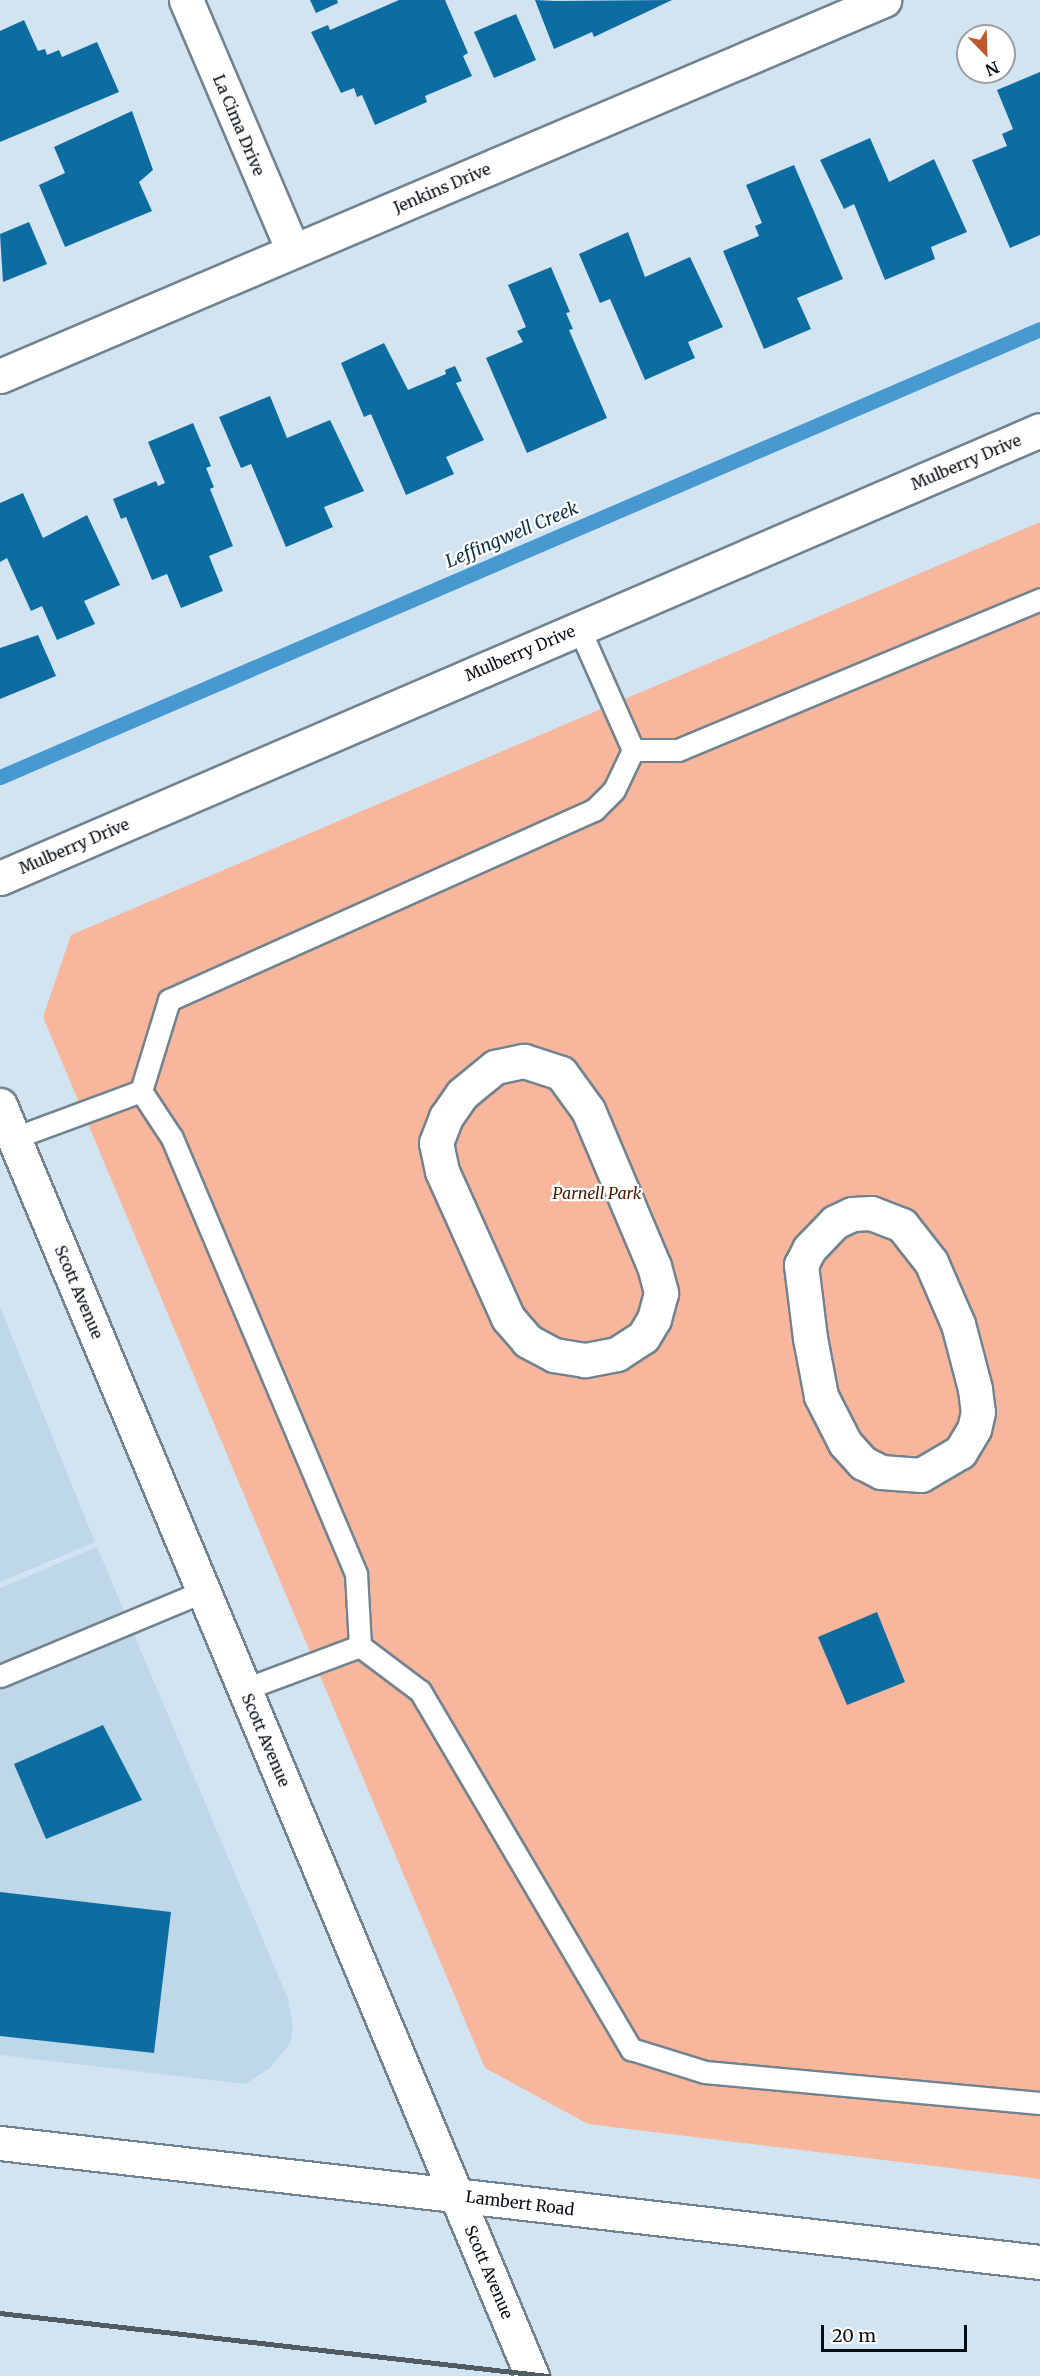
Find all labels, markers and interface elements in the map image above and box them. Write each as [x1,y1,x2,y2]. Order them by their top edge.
north arrow [956,24,1016,84]
text: N [983,57,1002,80]
street label: La Cima Drive [209,72,269,178]
street label: Jenkins Drive [391,159,493,217]
street label: Mulberry Drive [908,430,1024,494]
water label: Leffingwell Creek [442,497,582,573]
street label: Mulberry Drive [462,621,578,685]
street label: Mulberry Drive [16,814,132,878]
park label: Parnell Park [552,1183,642,1203]
street label: Scott Avenue [51,1242,107,1342]
street label: Scott Avenue [238,1690,294,1790]
street label: Lambert Road [465,2187,575,2219]
street label: Scott Avenue [461,2222,517,2322]
scale bar [824,2313,970,2351]
text: 20 m [832,2324,876,2347]

